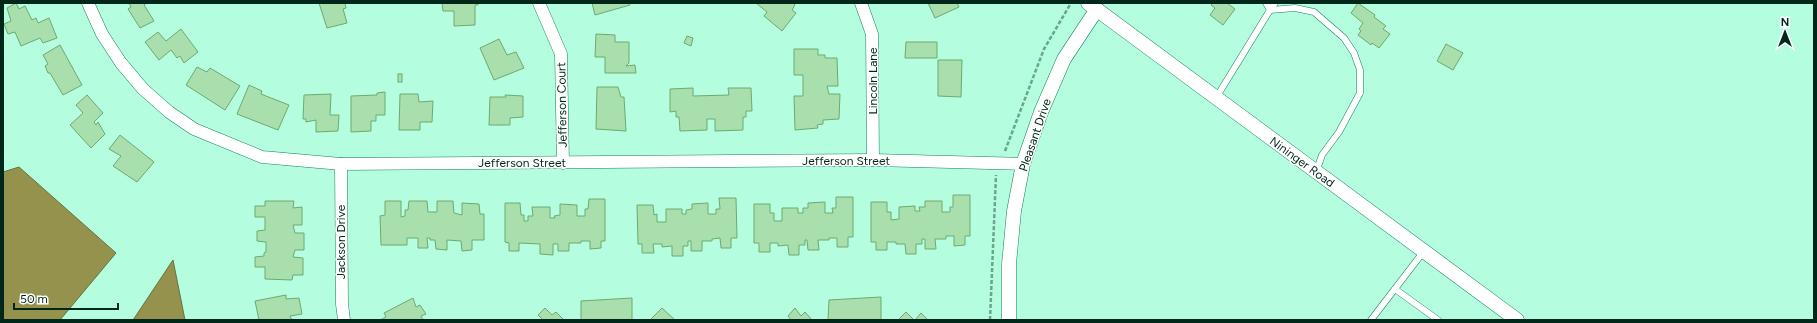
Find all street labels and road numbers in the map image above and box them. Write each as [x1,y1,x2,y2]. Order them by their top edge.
street label: Lincoln Lane [866,47,880,115]
street label: Jefferson Court [554,62,570,148]
street label: Pleasant Drive [1016,96,1054,173]
street label: Nininger Road [1267,134,1337,190]
street label: Jefferson Street [802,154,890,168]
street label: Jefferson Street [478,156,566,170]
street label: Jackson Drive [334,204,348,279]

